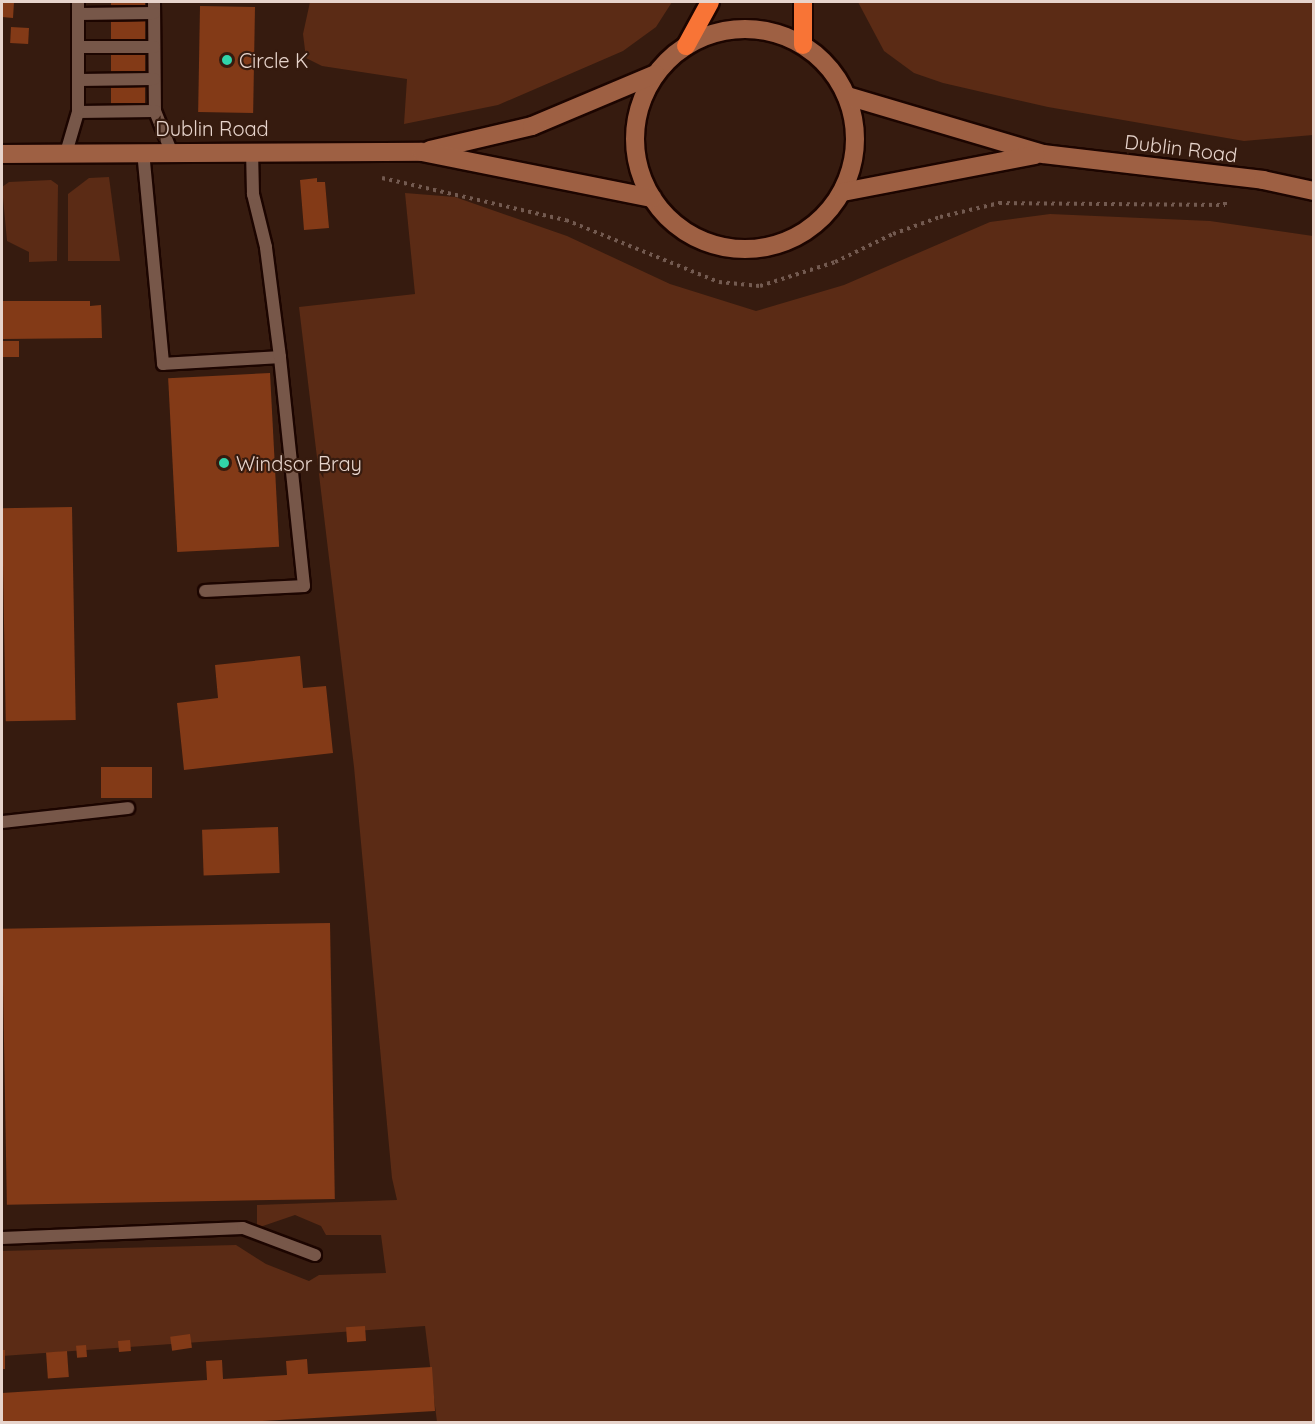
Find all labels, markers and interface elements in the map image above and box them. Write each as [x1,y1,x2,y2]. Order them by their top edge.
place label: Circle K [239,48,309,72]
marker: Circle K [220,53,234,67]
street label: Dublin Road [155,116,269,140]
street label: Dublin Road [1123,129,1239,167]
place label: Windsor Bray [236,451,362,475]
marker: Windsor Bray [217,456,231,470]

